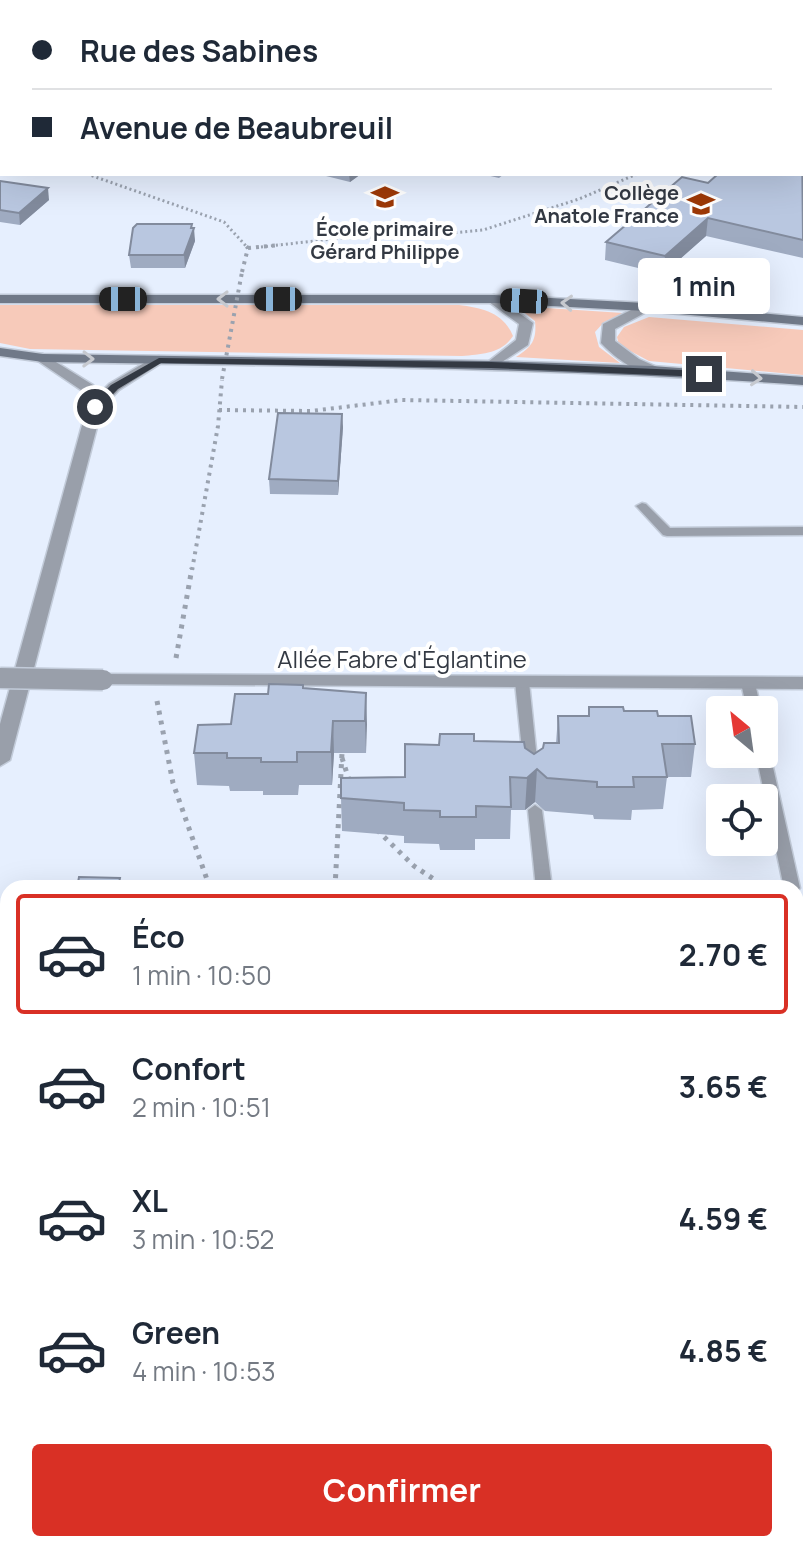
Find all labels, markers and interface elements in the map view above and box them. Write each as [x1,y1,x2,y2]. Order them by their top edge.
text: Rue des Sabines [80,30,318,71]
text: Avenue de Beaubreuil [80,107,393,148]
place label: Collège Anatole France [534,179,679,229]
school or university icon: École primaire Gérard Philippe [370,182,400,212]
school or university icon: Collège Anatole France [686,189,716,219]
place label: École primaire Gérard Philippe [311,215,459,265]
callout: 1 min [638,258,770,314]
text: 1 min [672,268,736,304]
car [99,287,147,311]
car [254,287,302,311]
car [499,288,549,314]
one-way arrow [216,290,229,308]
one-way arrow [560,295,573,312]
one-way arrow [82,350,95,368]
route end [686,356,722,392]
one-way arrow [750,369,763,386]
route start [77,389,113,425]
street label: Allée Fabre d'Églantine [277,642,527,675]
north arrow [706,696,778,768]
map controls [706,696,778,856]
button: locate [706,784,778,856]
text: Éco [132,916,185,957]
icon: car [36,918,108,990]
text: 2.70 € [679,934,768,975]
text: 1 min · 10:50 [132,957,272,993]
text: Confort [132,1048,246,1089]
icon: car [36,1050,108,1122]
text: 3.65 € [679,1066,768,1107]
text: 2 min · 10:51 [132,1089,271,1125]
text: XL [132,1180,168,1221]
icon: car [36,1182,108,1254]
text: 4.59 € [679,1198,768,1239]
text: 3 min · 10:52 [132,1221,274,1257]
text: Green [132,1312,220,1353]
icon: car [36,1314,108,1386]
text: 4.85 € [679,1330,768,1371]
text: 4 min · 10:53 [132,1353,276,1389]
button: Confirmer [32,1444,772,1536]

